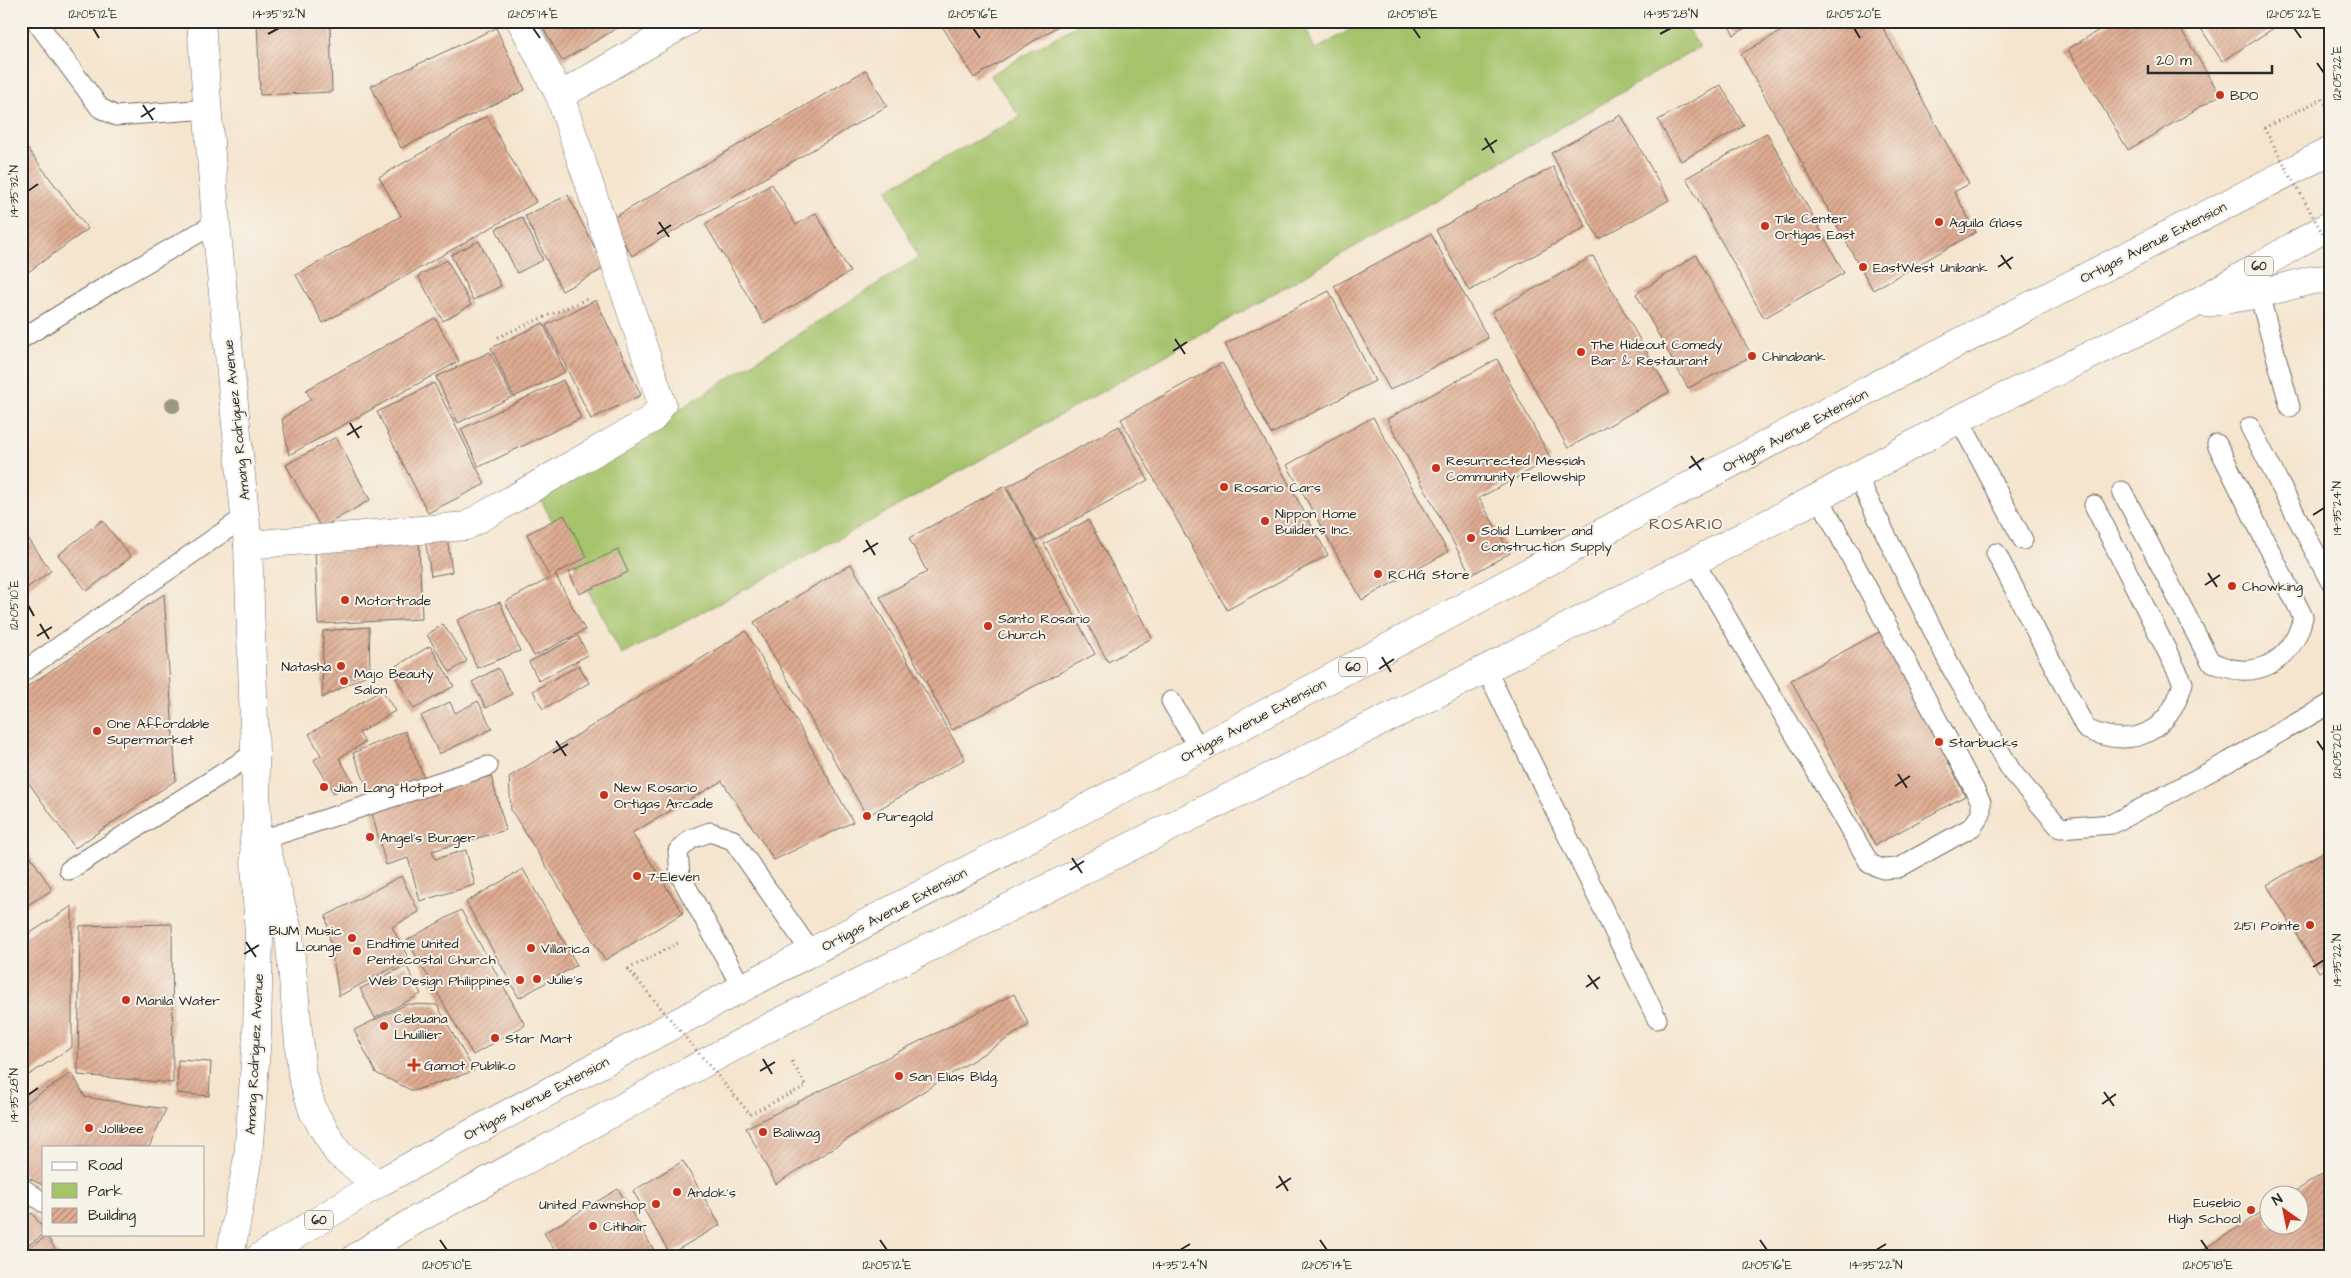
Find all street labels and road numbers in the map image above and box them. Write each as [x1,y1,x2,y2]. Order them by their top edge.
street label: Ortigas Avenue Extension [2077,197,2230,289]
road number: 60 [2245,256,2273,276]
street label: Amang Rodriguez Avenue [219,338,255,501]
street label: Ortigas Avenue Extension [1719,384,1872,478]
road number: 60 [1339,658,1367,676]
street label: Ortigas Avenue Extension [1177,674,1330,768]
street label: Ortigas Avenue Extension [818,863,971,957]
street label: Amang Rodriguez Avenue [241,972,269,1135]
street label: Ortigas Avenue Extension [460,1052,613,1146]
road number: 60 [305,1210,333,1230]

